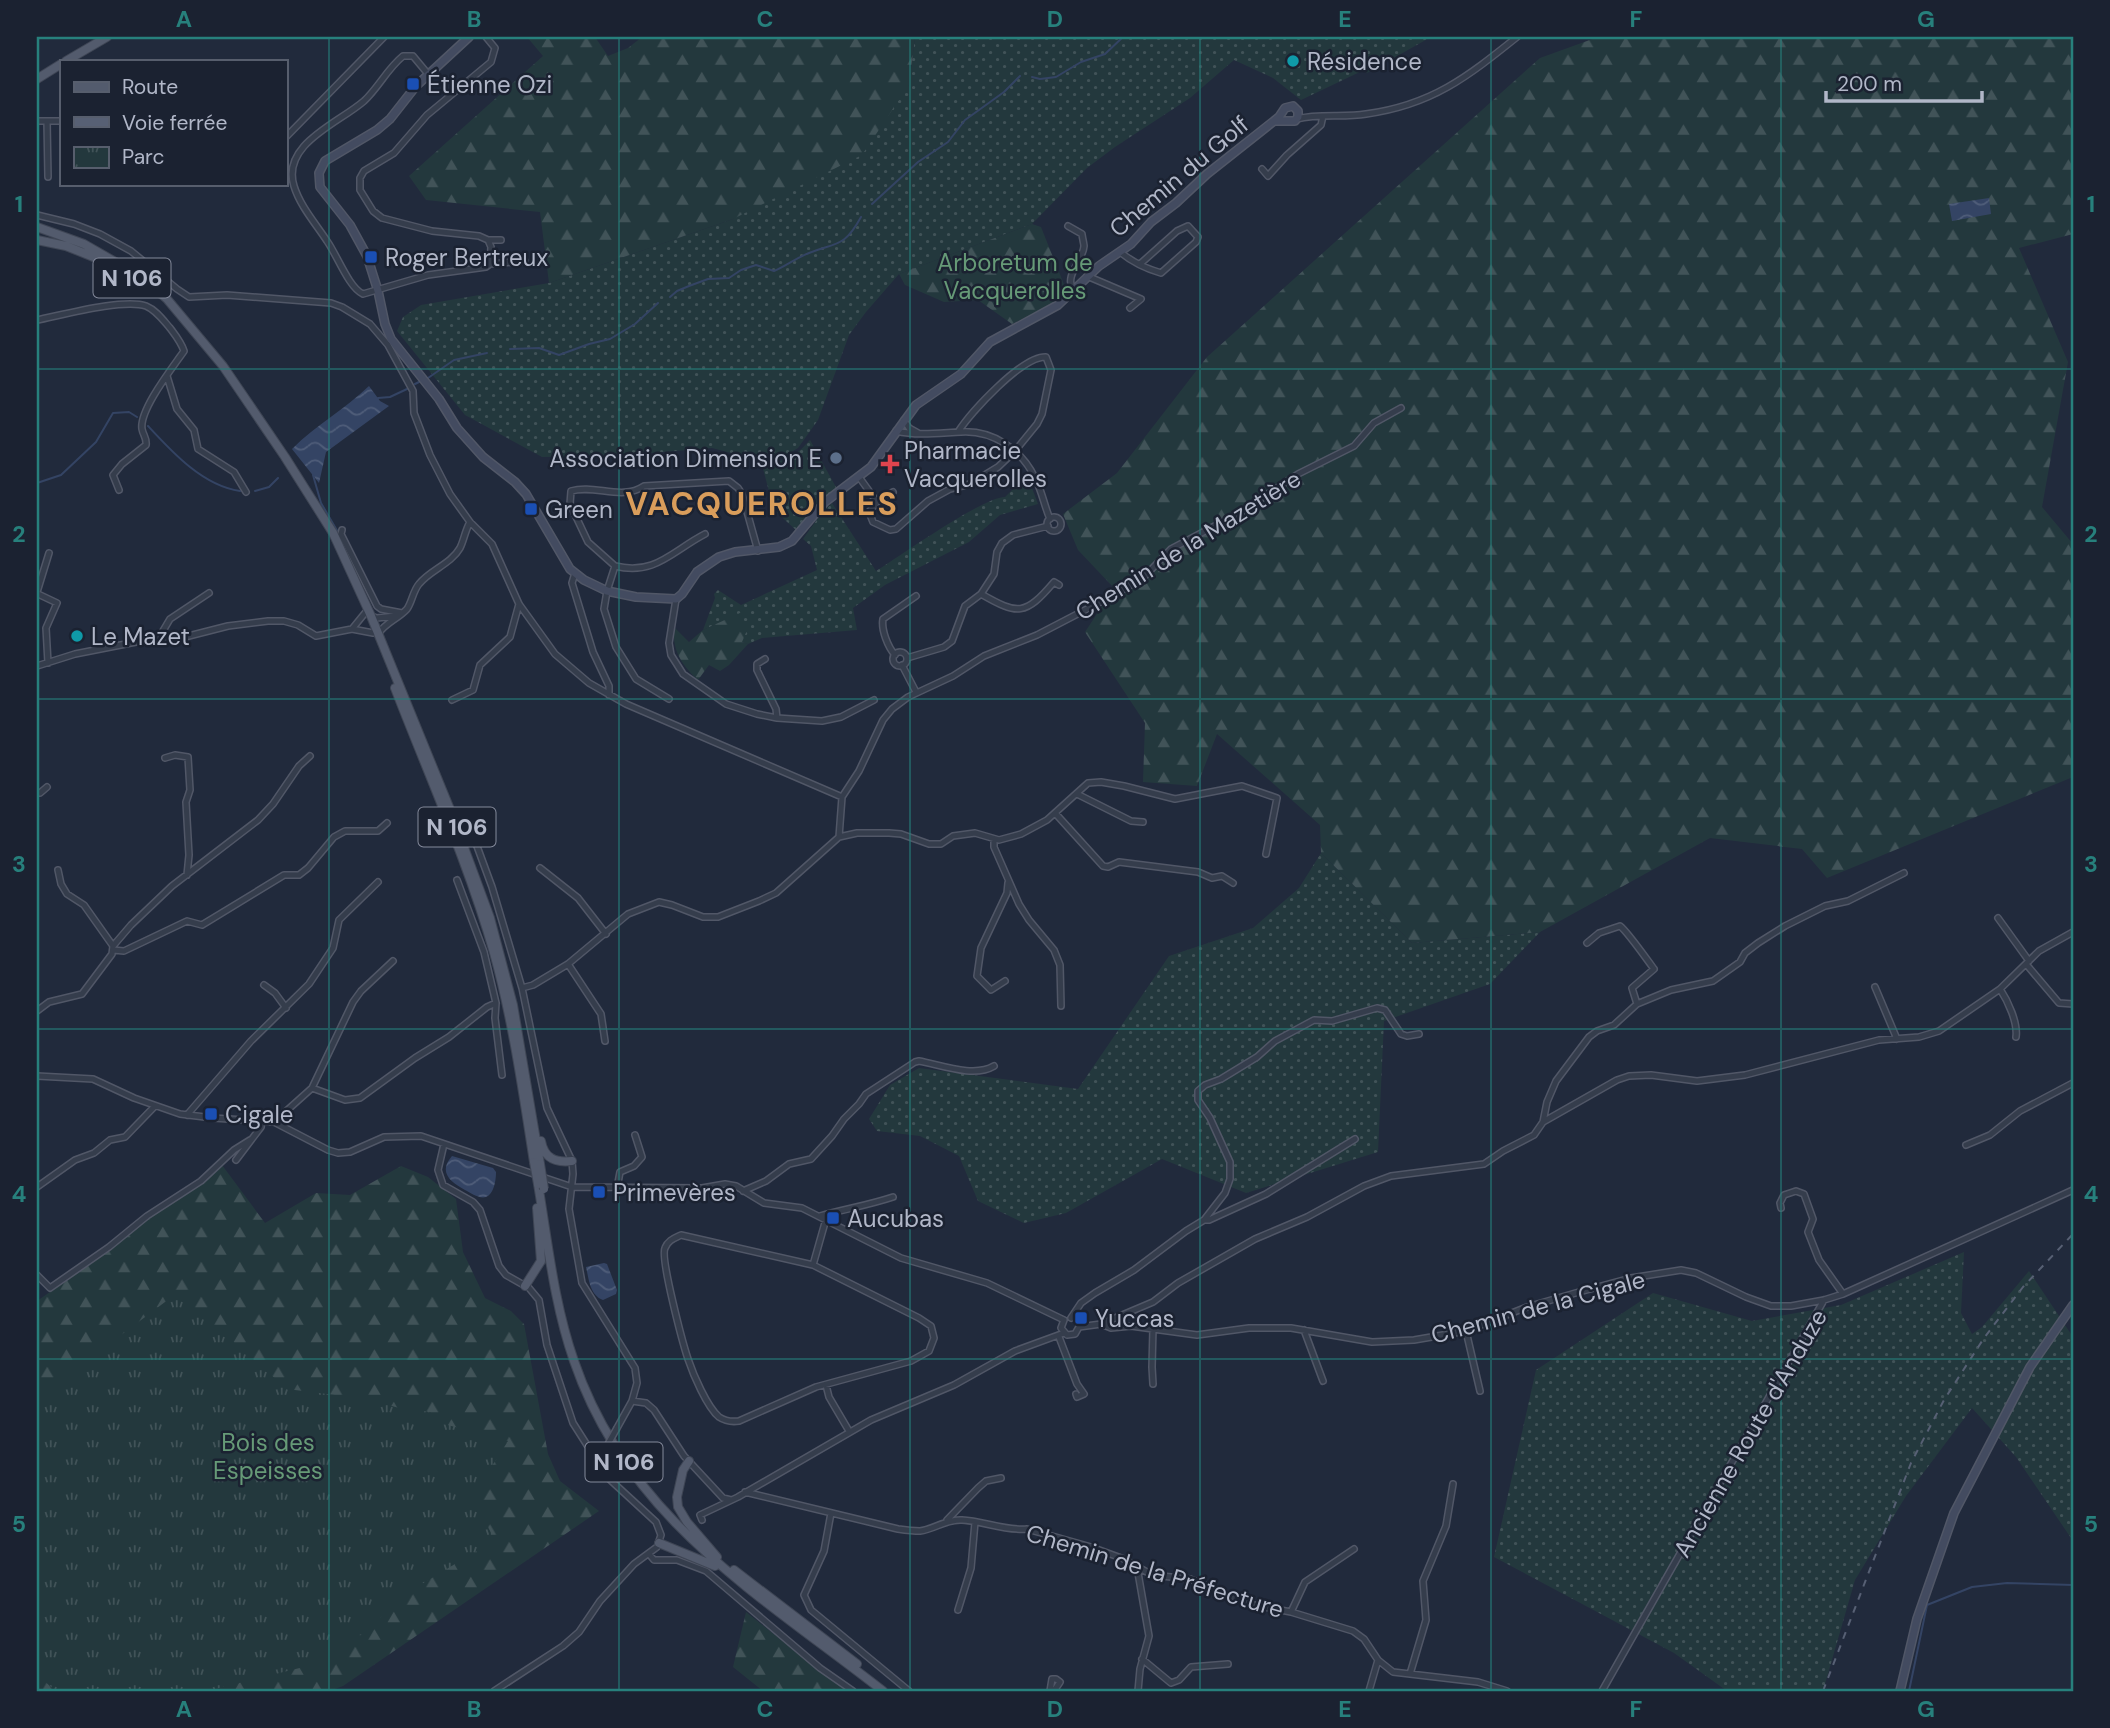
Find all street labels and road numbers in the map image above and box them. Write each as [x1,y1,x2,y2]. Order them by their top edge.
street label: Chemin du Golf [1103,109,1255,243]
road number: N 106 [94,258,170,298]
street label: Chemin de la Mazetière [1069,463,1307,627]
road number: N 106 [419,807,496,846]
street label: Chemin de la Cigale [1428,1264,1648,1350]
street label: Ancienne Route d'Anduze [1666,1303,1834,1563]
road number: N 106 [586,1442,662,1482]
street label: Chemin de la Préfecture [1022,1517,1288,1625]

